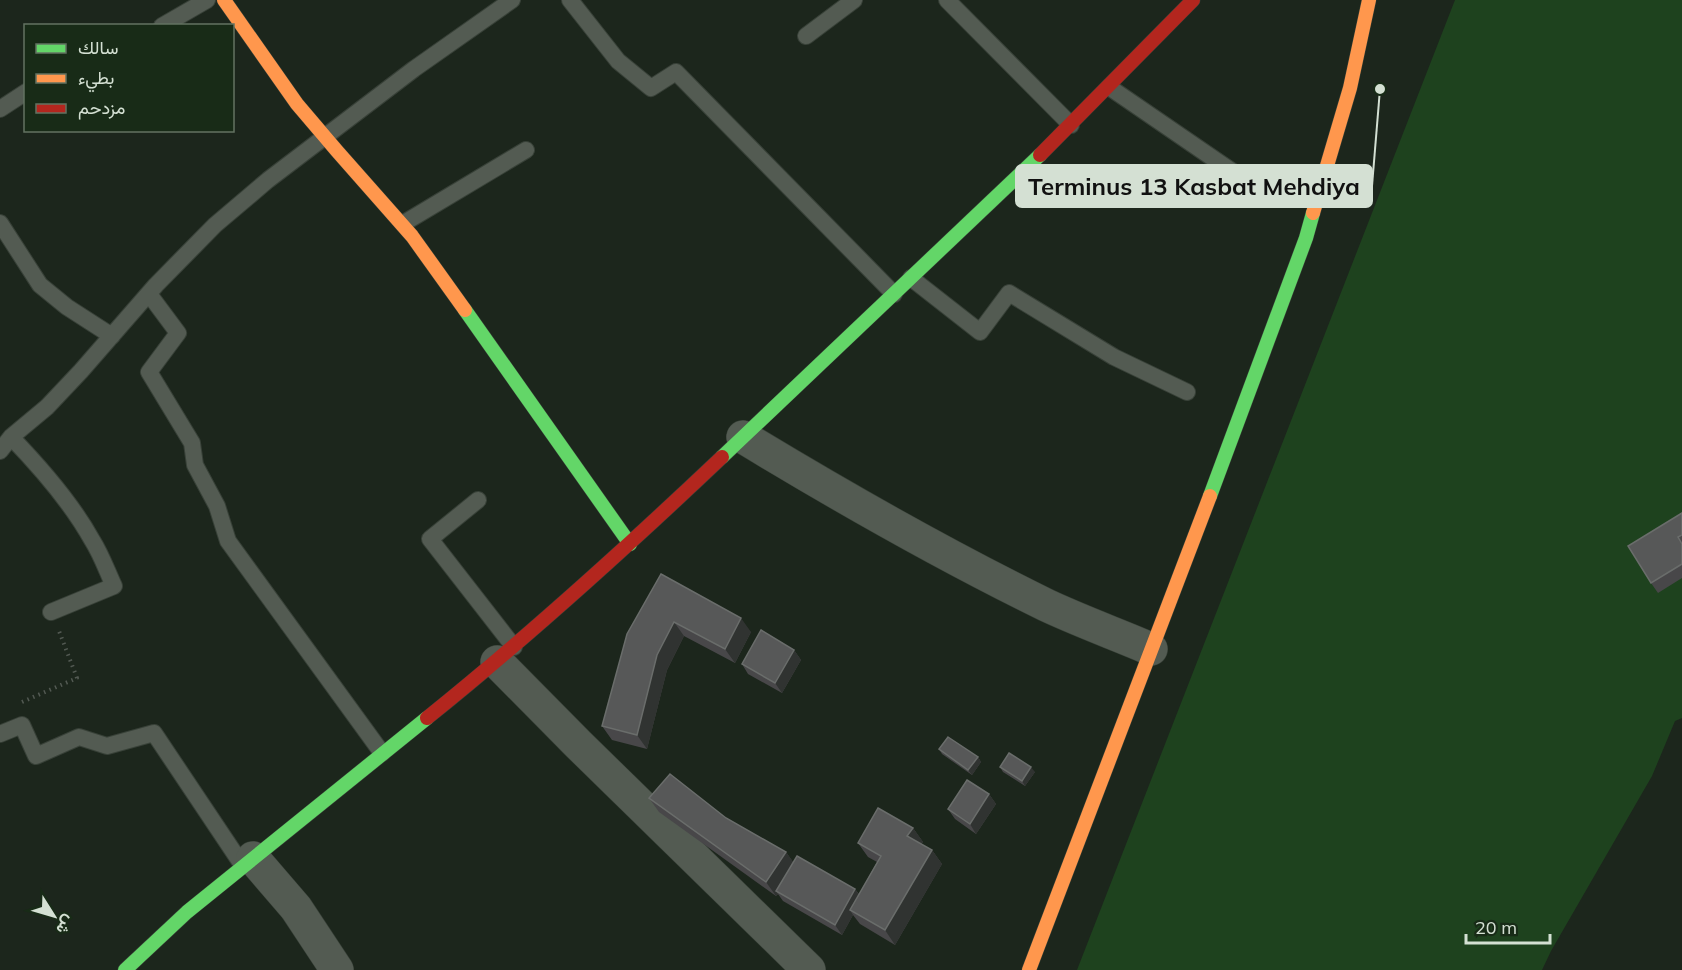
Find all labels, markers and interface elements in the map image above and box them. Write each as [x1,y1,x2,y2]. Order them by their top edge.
legend [24,24,234,132]
text: سالك [78,36,118,59]
text: بطيء [78,66,114,93]
text: مزدحم [78,96,125,120]
callout: Terminus 13 Kasbat Mehdiya [1016,165,1372,207]
text: Terminus 13 Kasbat Mehdiya [1028,171,1360,201]
north arrow [24,886,84,946]
scale bar [1466,907,1550,945]
text: ش [52,911,80,939]
text: 20 m [1475,916,1517,939]

